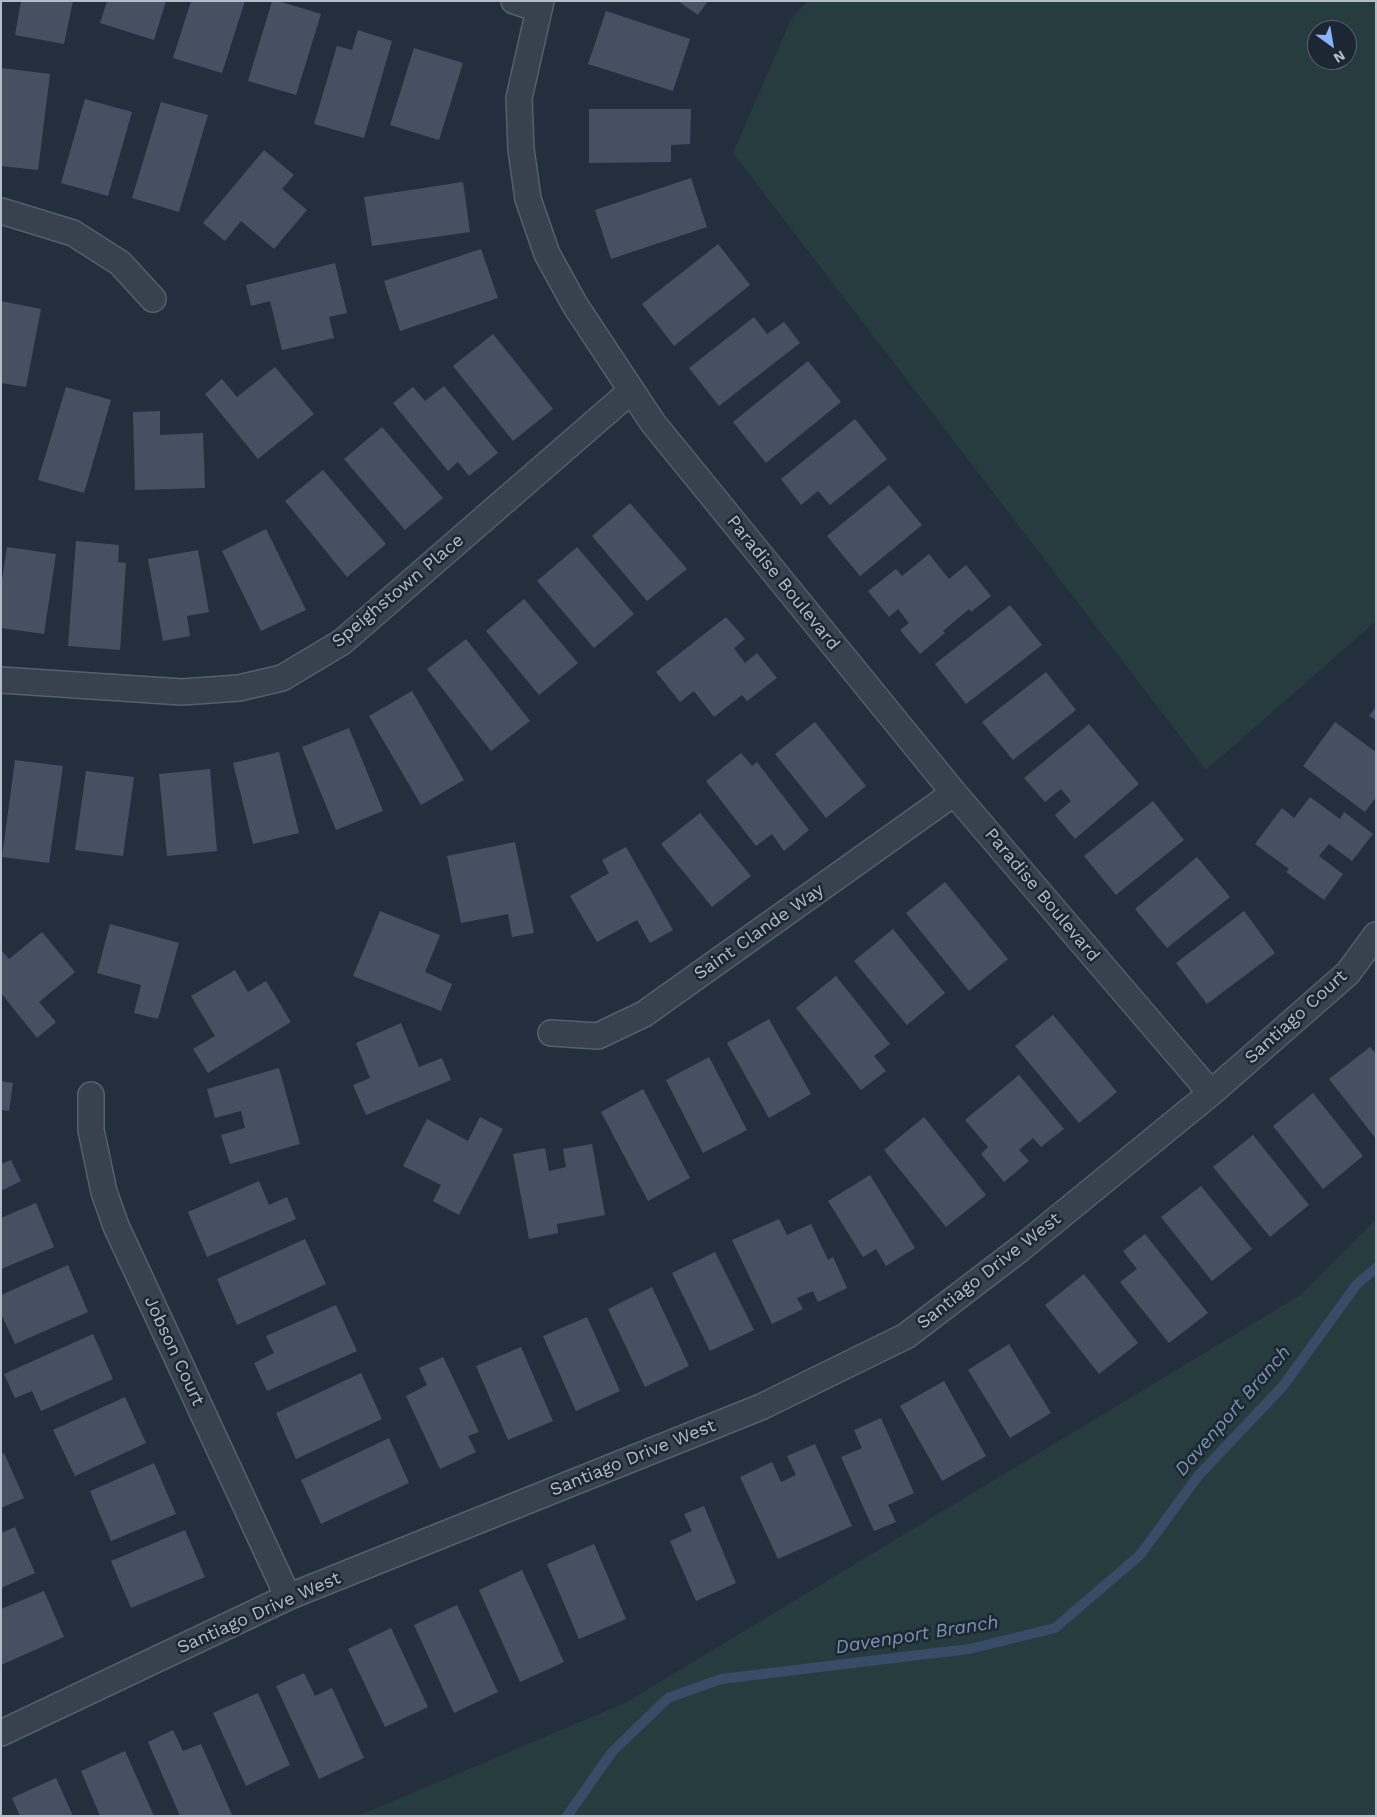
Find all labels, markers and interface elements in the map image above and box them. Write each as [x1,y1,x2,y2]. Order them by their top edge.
north arrow [1307,20,1357,70]
text: N [1331,47,1348,66]
street label: Paradise Boulevard [722,511,844,655]
street label: Speighstown Place [328,529,468,653]
street label: Paradise Boulevard [980,824,1104,966]
street label: Saint Clande Way [690,879,828,985]
street label: Santiago Court [1240,965,1352,1069]
street label: Santiago Drive West [913,1208,1065,1334]
street label: Jobson Court [139,1293,209,1409]
water label: Davenport Branch [1170,1341,1296,1481]
street label: Santiago Drive West [547,1415,719,1501]
street label: Santiago Drive West [174,1567,344,1659]
water label: Davenport Branch [834,1611,1000,1659]

